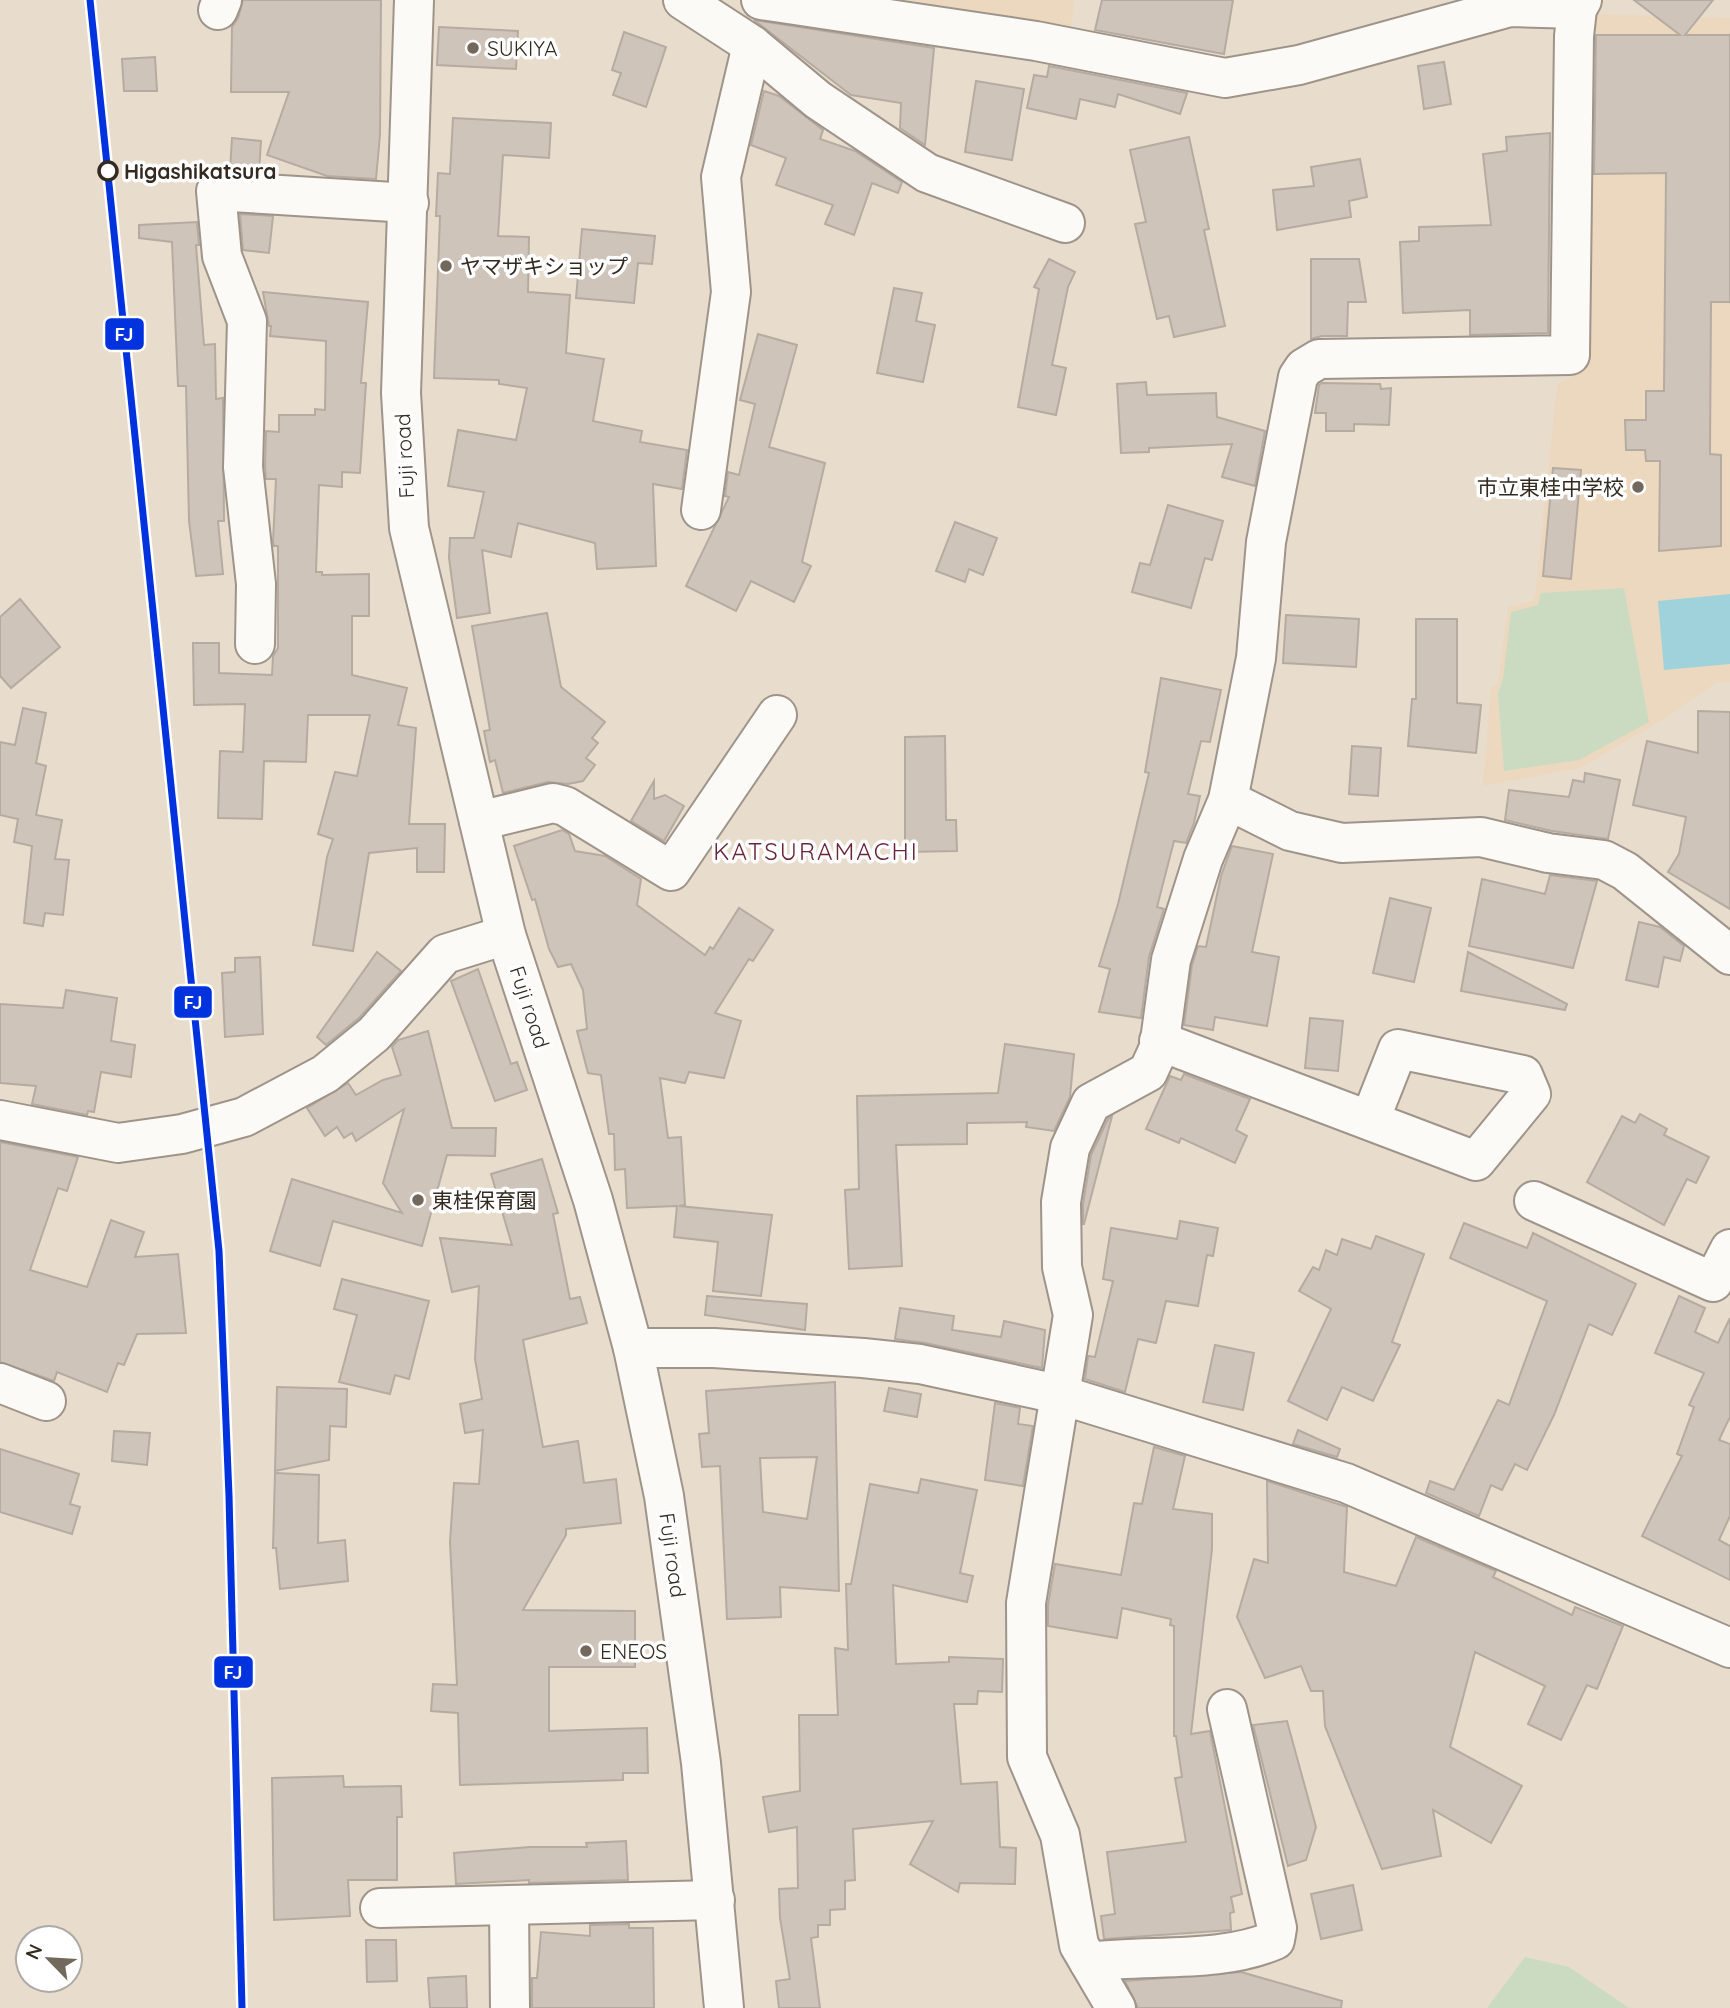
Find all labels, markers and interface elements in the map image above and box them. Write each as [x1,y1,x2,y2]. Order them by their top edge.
place label: SUKIYA [487,35,558,61]
marker: SUKIYA [465,40,481,56]
place label: Higashikatsura [124,158,276,184]
marker: Higashikatsura [98,161,118,181]
place label: ヤマザキショップ [460,253,628,279]
marker: ヤマザキショップ [438,258,454,274]
line badge: FJ [104,317,145,351]
text: FJ [115,322,133,346]
street label: Fuji road [389,413,419,499]
place label: 市立東桂中学校 [1477,474,1624,500]
marker: 市立東桂中学校 [1630,479,1646,495]
district label: KATSURAMACHI [713,836,919,866]
street label: Fuji road [504,962,556,1052]
line badge: FJ [173,985,213,1019]
text: FJ [184,990,202,1014]
place label: 東桂保育園 [432,1187,537,1213]
marker: 東桂保育園 [410,1192,426,1208]
street label: Fuji road [654,1511,692,1599]
place label: ENEOS [600,1638,667,1664]
marker: ENEOS [578,1643,594,1659]
line badge: FJ [213,1655,254,1689]
text: FJ [224,1660,242,1684]
north arrow [14,1924,84,1994]
text: N [20,1940,47,1963]

